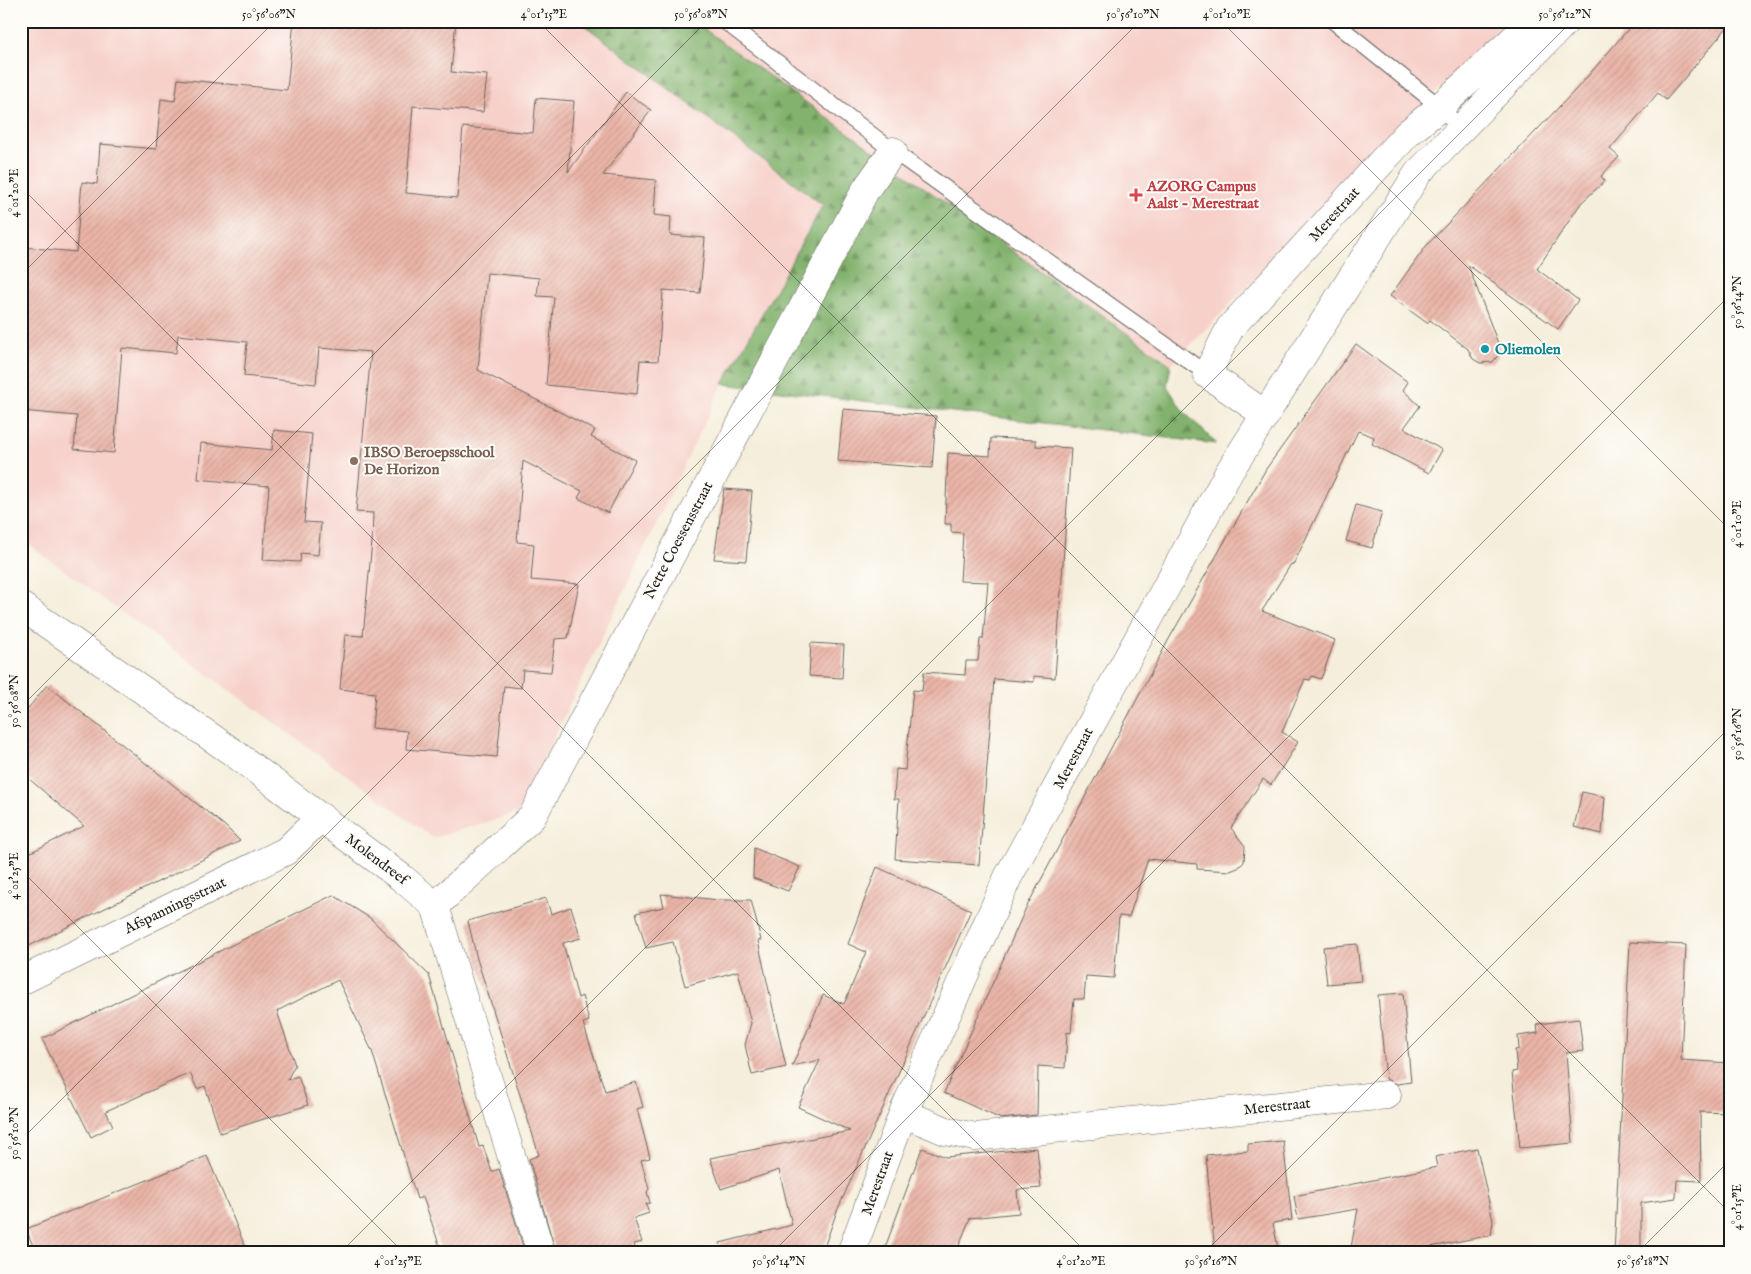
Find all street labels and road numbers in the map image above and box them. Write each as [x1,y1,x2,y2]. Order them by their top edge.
street label: Merestraat [1305,183,1364,246]
street label: Nette Coessensstraat [639,478,717,602]
street label: Merestraat [1049,724,1098,792]
street label: Molendreef [342,830,414,891]
street label: Afspanningsstraat [120,873,229,939]
street label: Merestraat [1243,1094,1312,1119]
street label: Merestraat [857,1148,898,1218]

